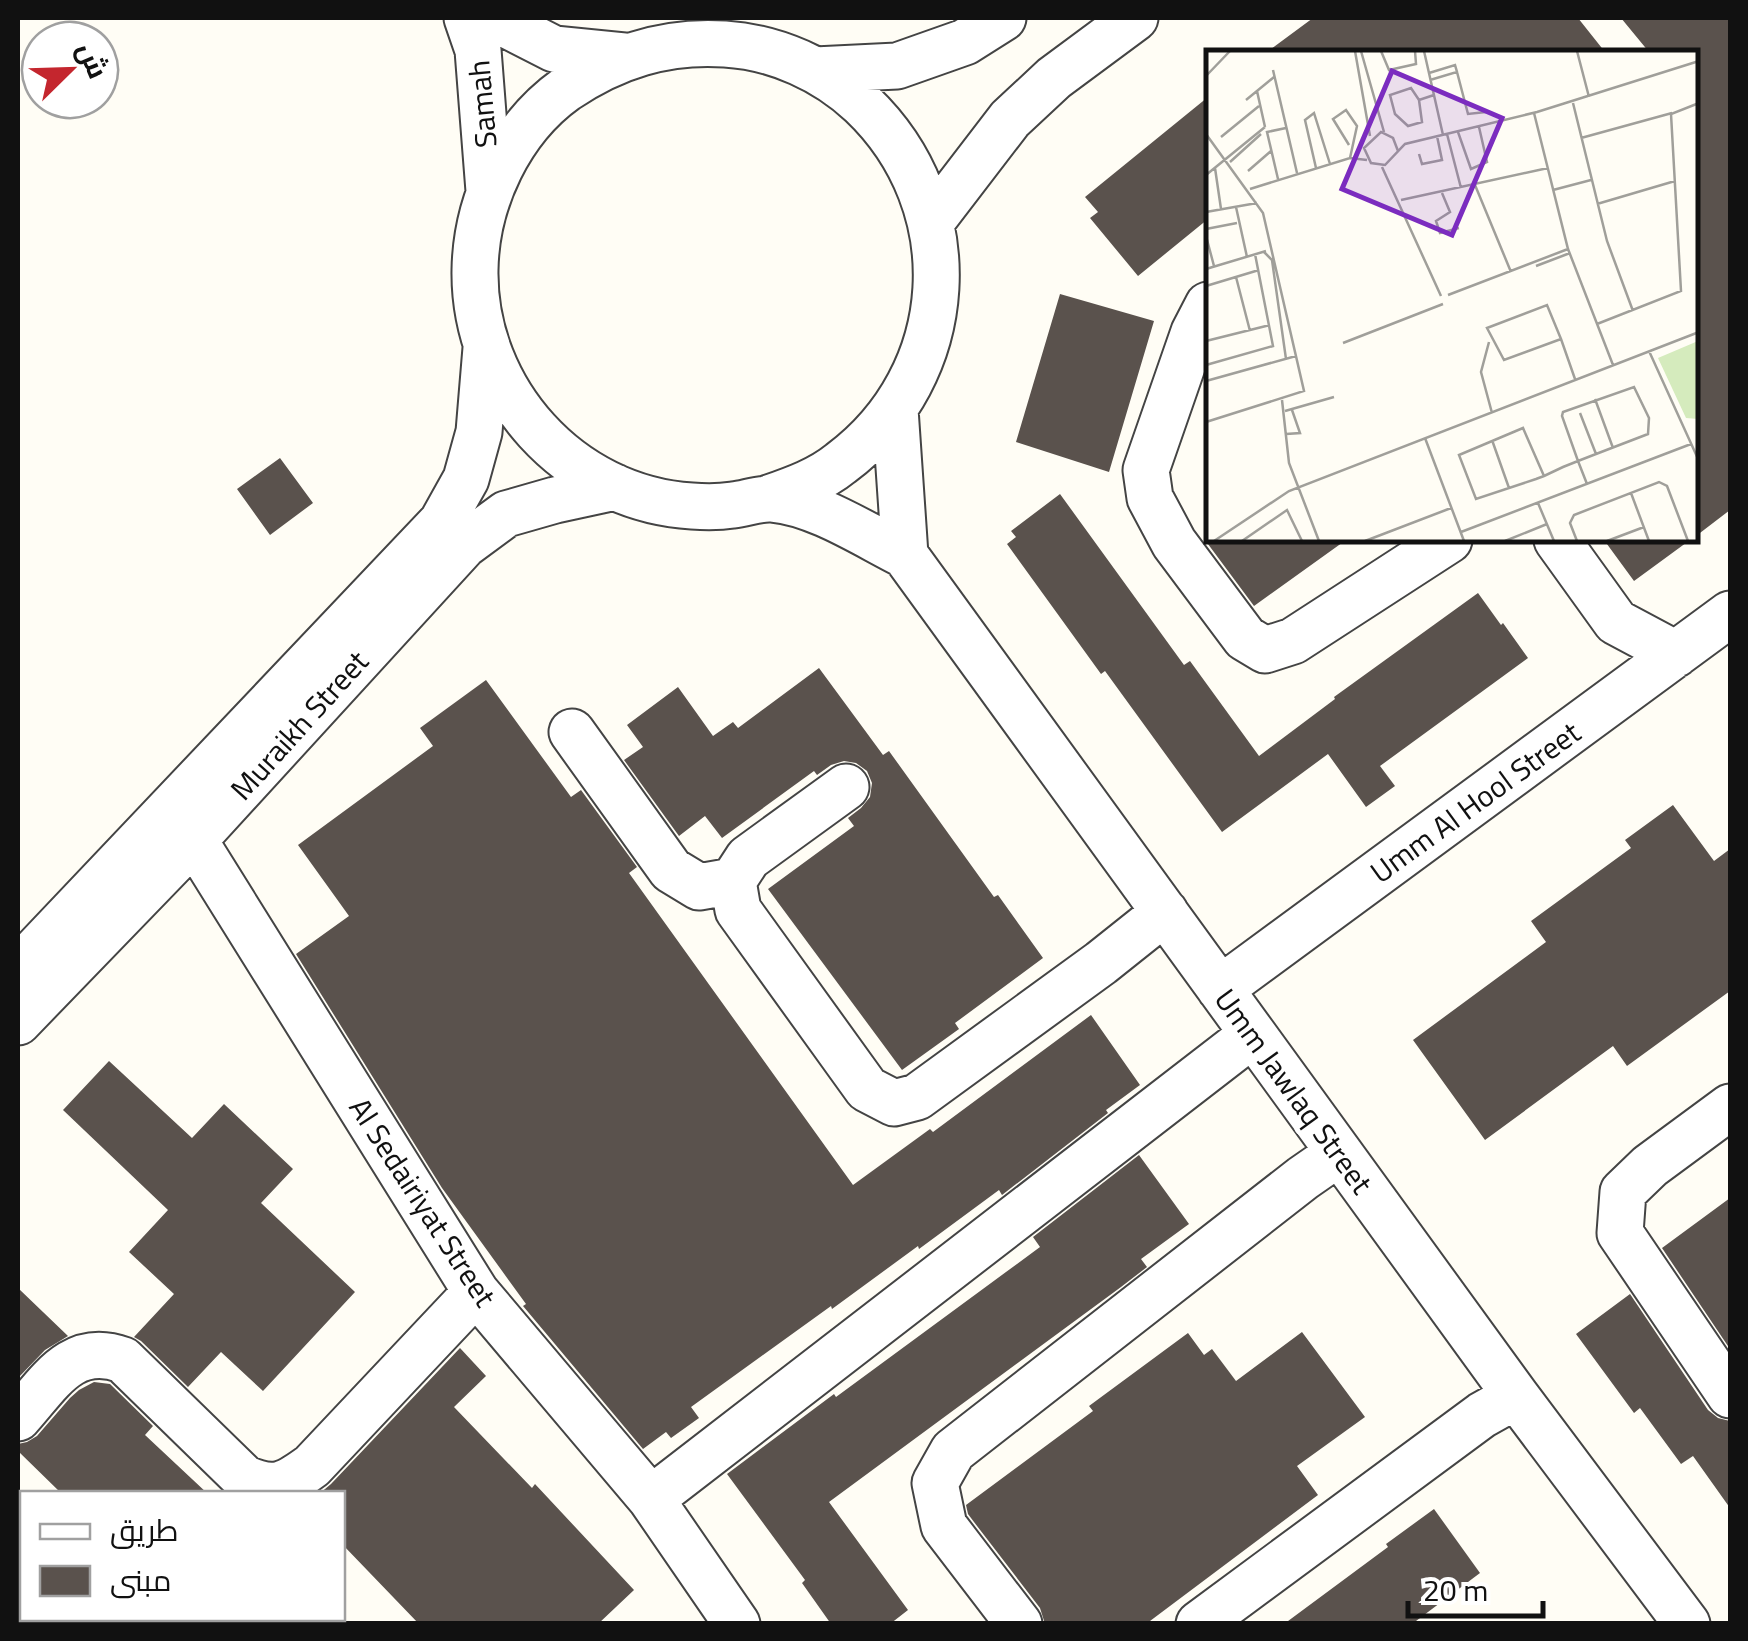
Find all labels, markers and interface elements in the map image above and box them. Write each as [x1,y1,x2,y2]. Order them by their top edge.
north arrow [20,20,120,120]
text: ش [62,34,124,87]
inset map [1206,50,1698,542]
street label: Samah [450,58,514,150]
street label: Muraikh Street [215,636,383,814]
street label: Umm Al Hool Street [1357,705,1593,898]
street label: Umm Jawlaq Street [1200,976,1389,1207]
street label: Al Sedairiyat Street [334,1086,512,1319]
legend [20,1491,345,1621]
text: طريق [110,1502,179,1558]
text: مبنى [110,1552,171,1608]
scale bar [1408,1556,1543,1618]
text: 20 m [1423,1562,1488,1618]

